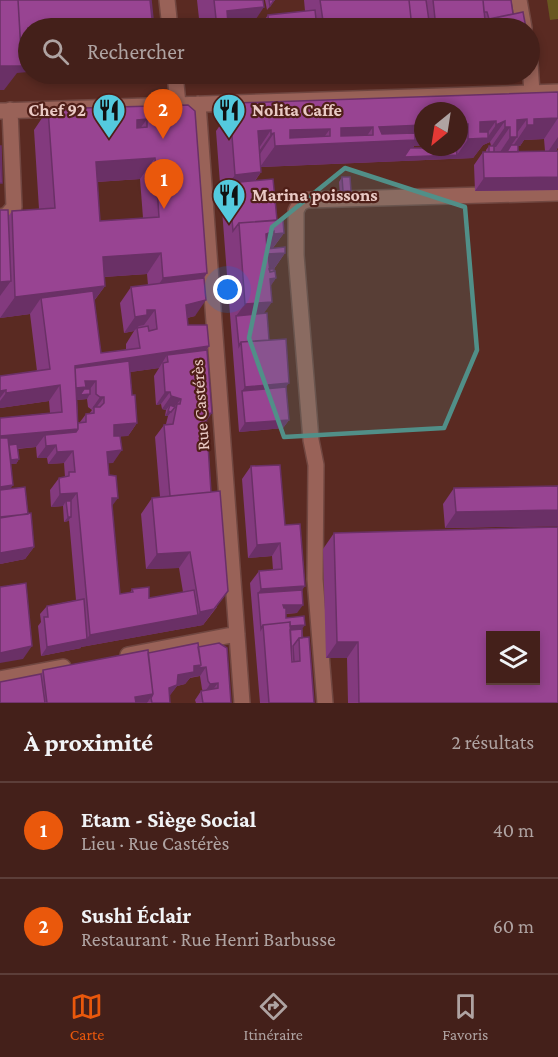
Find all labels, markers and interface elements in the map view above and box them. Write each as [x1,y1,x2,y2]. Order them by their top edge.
search box [18,18,540,84]
icon: search [39,35,72,68]
text: Rechercher [87,39,185,64]
pin: 2 [144,90,182,139]
restaurant icon: Chef 92 [91,92,127,139]
restaurant icon: Nolita Caffe [211,92,247,139]
place label: Chef 92 [28,100,86,120]
place label: Nolita Caffe [252,100,342,120]
north arrow [414,102,468,156]
pin: 1 [144,160,184,209]
restaurant icon: Marina poissons [211,177,247,224]
place label: Marina poissons [252,185,378,205]
your location [213,275,242,304]
street label: Rue Castérès [187,359,213,451]
map controls [486,631,540,685]
button: layers [486,631,540,685]
text: À proximité [24,728,153,757]
text: 2 résultats [451,731,534,753]
text: Etam - Siège Social [81,807,256,832]
text: 1 [40,819,47,841]
text: 40 m [493,819,534,841]
text: Lieu · Rue Castérès [81,832,229,854]
text: Sushi Éclair [81,903,191,928]
text: 2 [38,915,49,937]
text: 60 m [493,915,534,937]
text: Restaurant · Rue Henri Barbusse [81,928,336,950]
tab: Carte [70,990,104,1043]
tab: Itinéraire [244,990,303,1043]
tab: Favoris [442,990,488,1043]

